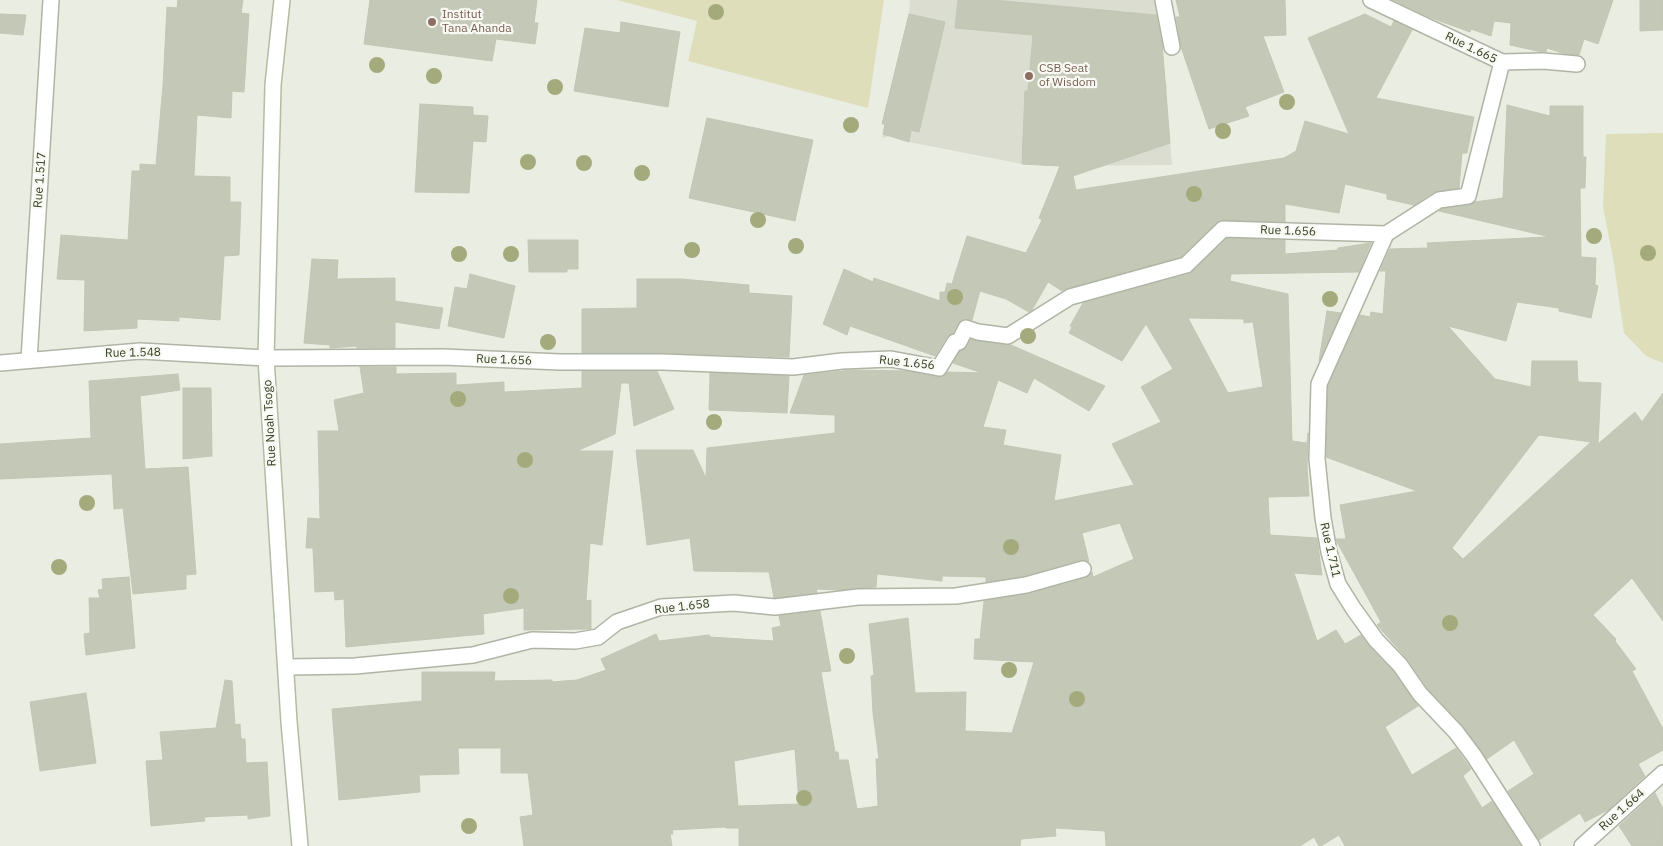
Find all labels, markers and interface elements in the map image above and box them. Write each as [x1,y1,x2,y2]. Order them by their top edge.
place label: Institut Tana Ahanda [442,8,512,36]
marker: Institut Tana Ahanda [426,16,438,28]
street label: Rue 1.665 [1443,29,1499,67]
place label: CSB Seat of Wisdom [1039,62,1096,90]
marker: CSB Seat of Wisdom [1023,70,1035,82]
street label: Rue 1.517 [31,152,49,208]
street label: Rue 1.656 [1260,223,1316,239]
street label: Rue 1.548 [105,345,161,361]
street label: Rue 1.656 [476,352,532,368]
street label: Rue 1.656 [878,353,936,373]
street label: Rue Noah Tsogo [261,379,279,467]
street label: Rue 1.711 [1317,521,1343,579]
street label: Rue 1.658 [653,596,711,618]
street label: Rue 1.664 [1596,786,1648,834]

